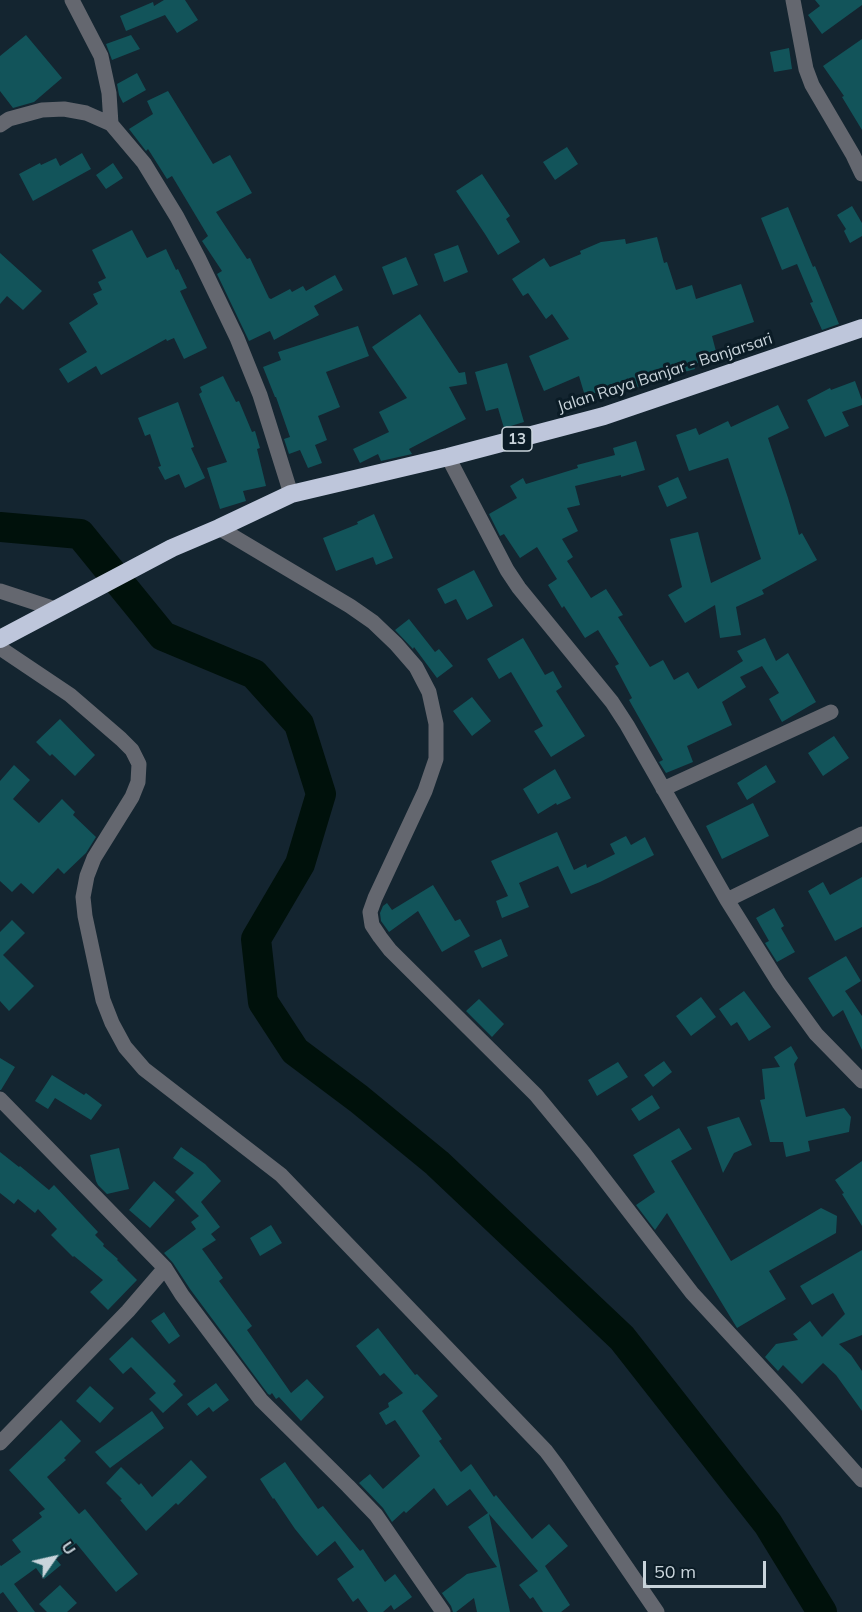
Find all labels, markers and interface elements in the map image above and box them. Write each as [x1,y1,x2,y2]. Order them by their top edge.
street label: Jalan Raya Banjar - Banjarsari [555,329,775,417]
road number: 13 [502,427,532,451]
north arrow [24,1528,84,1588]
text: U [57,1537,81,1558]
scale bar [646,1549,769,1587]
text: 50 m [654,1560,696,1583]

